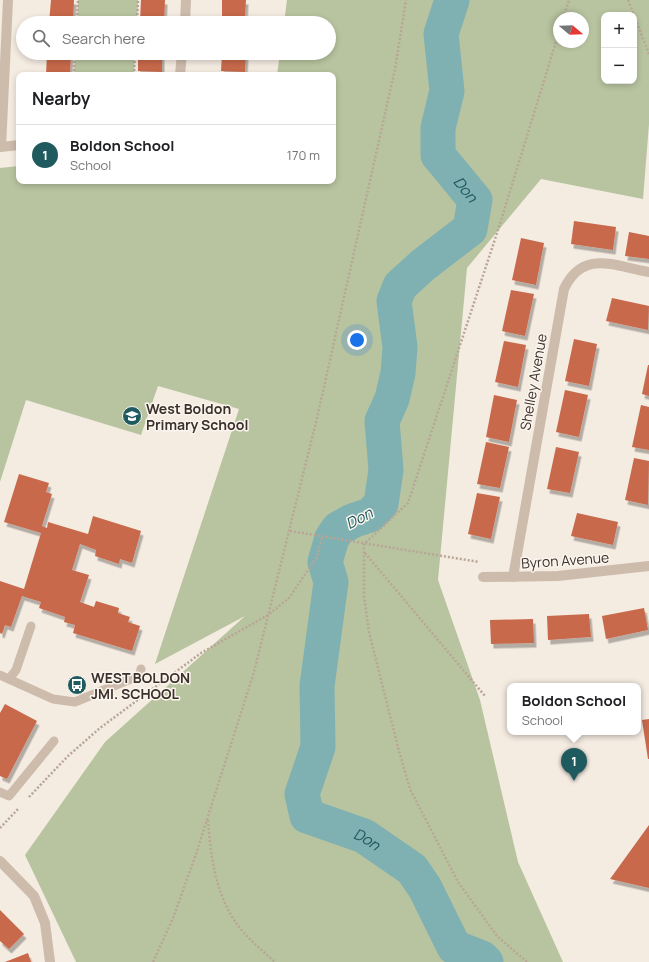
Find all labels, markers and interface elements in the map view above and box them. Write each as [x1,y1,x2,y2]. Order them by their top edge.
north arrow [553,12,589,48]
map controls [601,12,637,84]
button: + [601,12,637,48]
search box [16,16,336,60]
icon: search [30,27,52,49]
text: Search here [62,28,145,49]
button: − [601,48,637,84]
text: Nearby [32,87,90,110]
text: Boldon School [70,135,174,156]
text: 1 [42,146,48,164]
text: 170 m [287,146,320,164]
text: School [70,156,111,174]
water label: Don [449,171,484,207]
your location [347,330,367,350]
street label: Shelley Avenue [515,332,551,432]
place label: West Boldon Primary School [146,399,248,434]
school or university icon: West Boldon Primary School [121,405,143,427]
water label: Don [342,502,377,534]
street label: Byron Avenue [520,547,610,573]
place label: WEST BOLDON JMI. SCHOOL [91,668,190,703]
bus stop icon: WEST BOLDON JMI. SCHOOL [66,674,88,696]
popup [507,683,641,735]
text: Boldon School [522,690,626,711]
text: School [522,711,563,729]
pin: 1 [561,748,587,781]
water label: Don [351,823,386,855]

